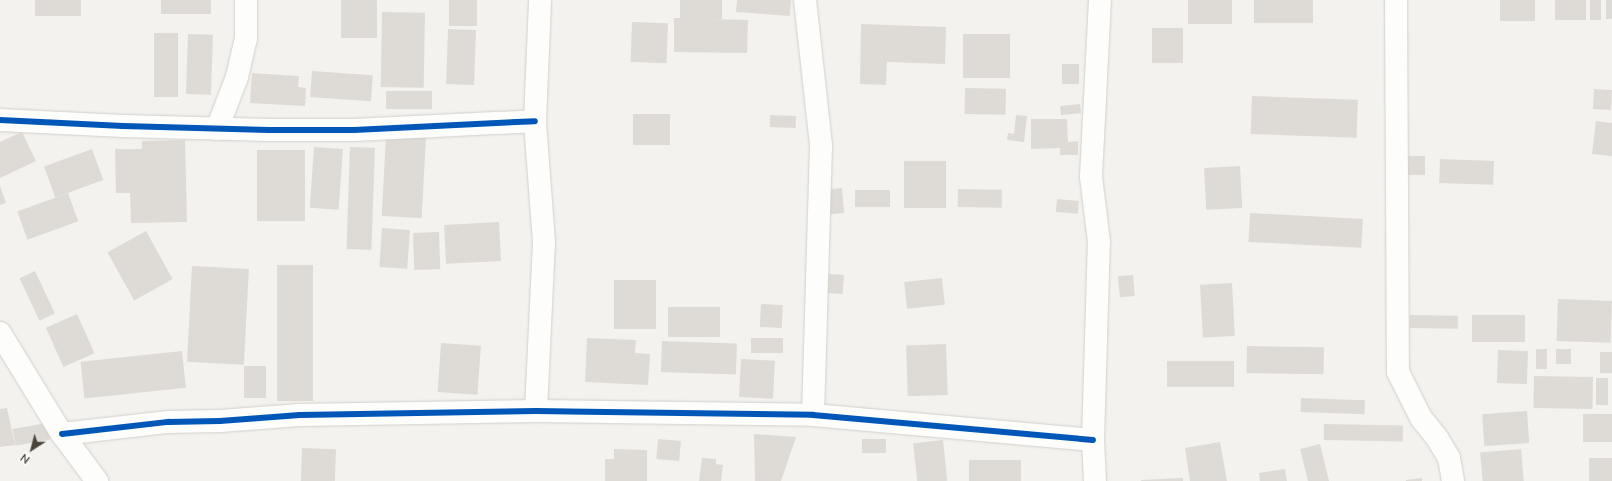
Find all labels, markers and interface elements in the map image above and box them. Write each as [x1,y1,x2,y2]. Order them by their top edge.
north arrow [12,429,52,469]
text: N [17,451,32,467]

